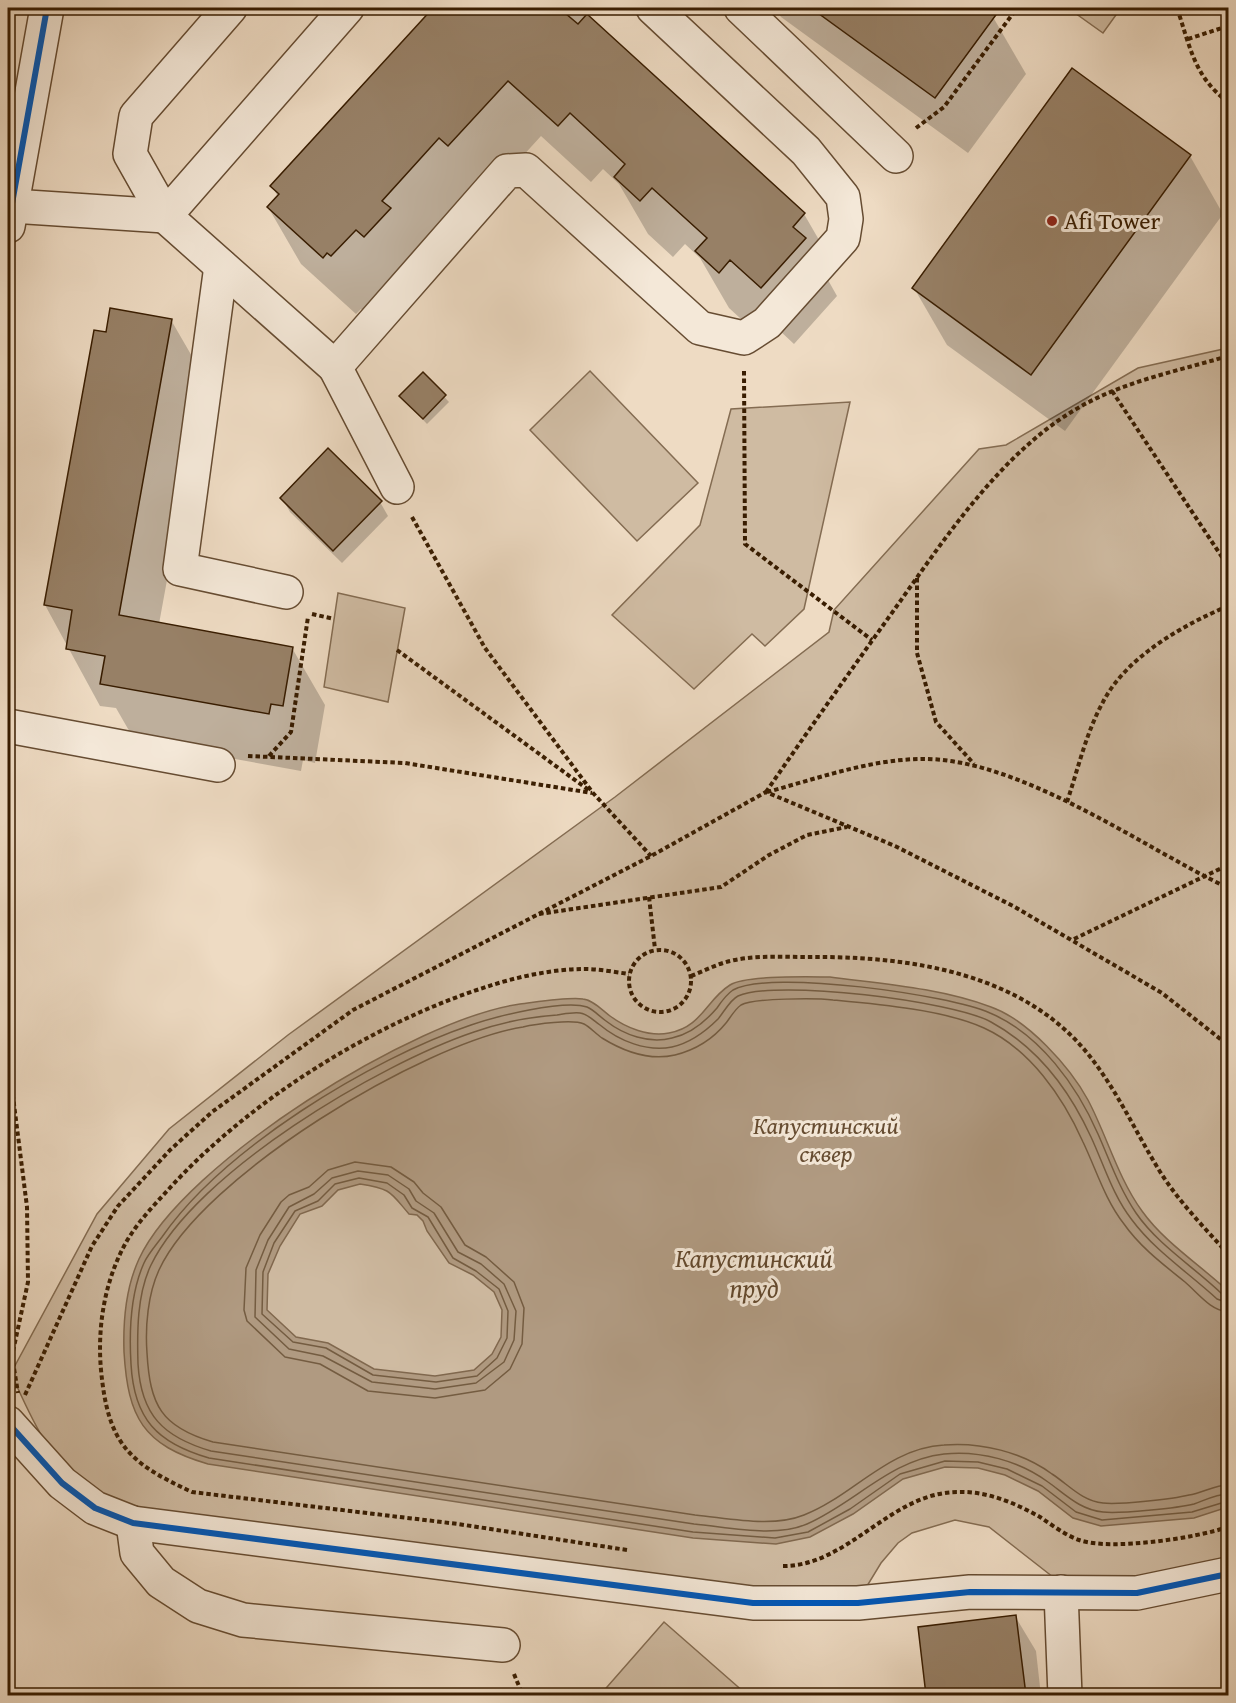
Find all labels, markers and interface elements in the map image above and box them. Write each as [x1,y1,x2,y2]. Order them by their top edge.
place label: Afi Tower [1064,203,1160,238]
marker: Afi Tower [1045,214,1059,228]
park label: Капустинский сквер [753,1108,899,1171]
water label: Капустинский пруд [675,1238,833,1307]

